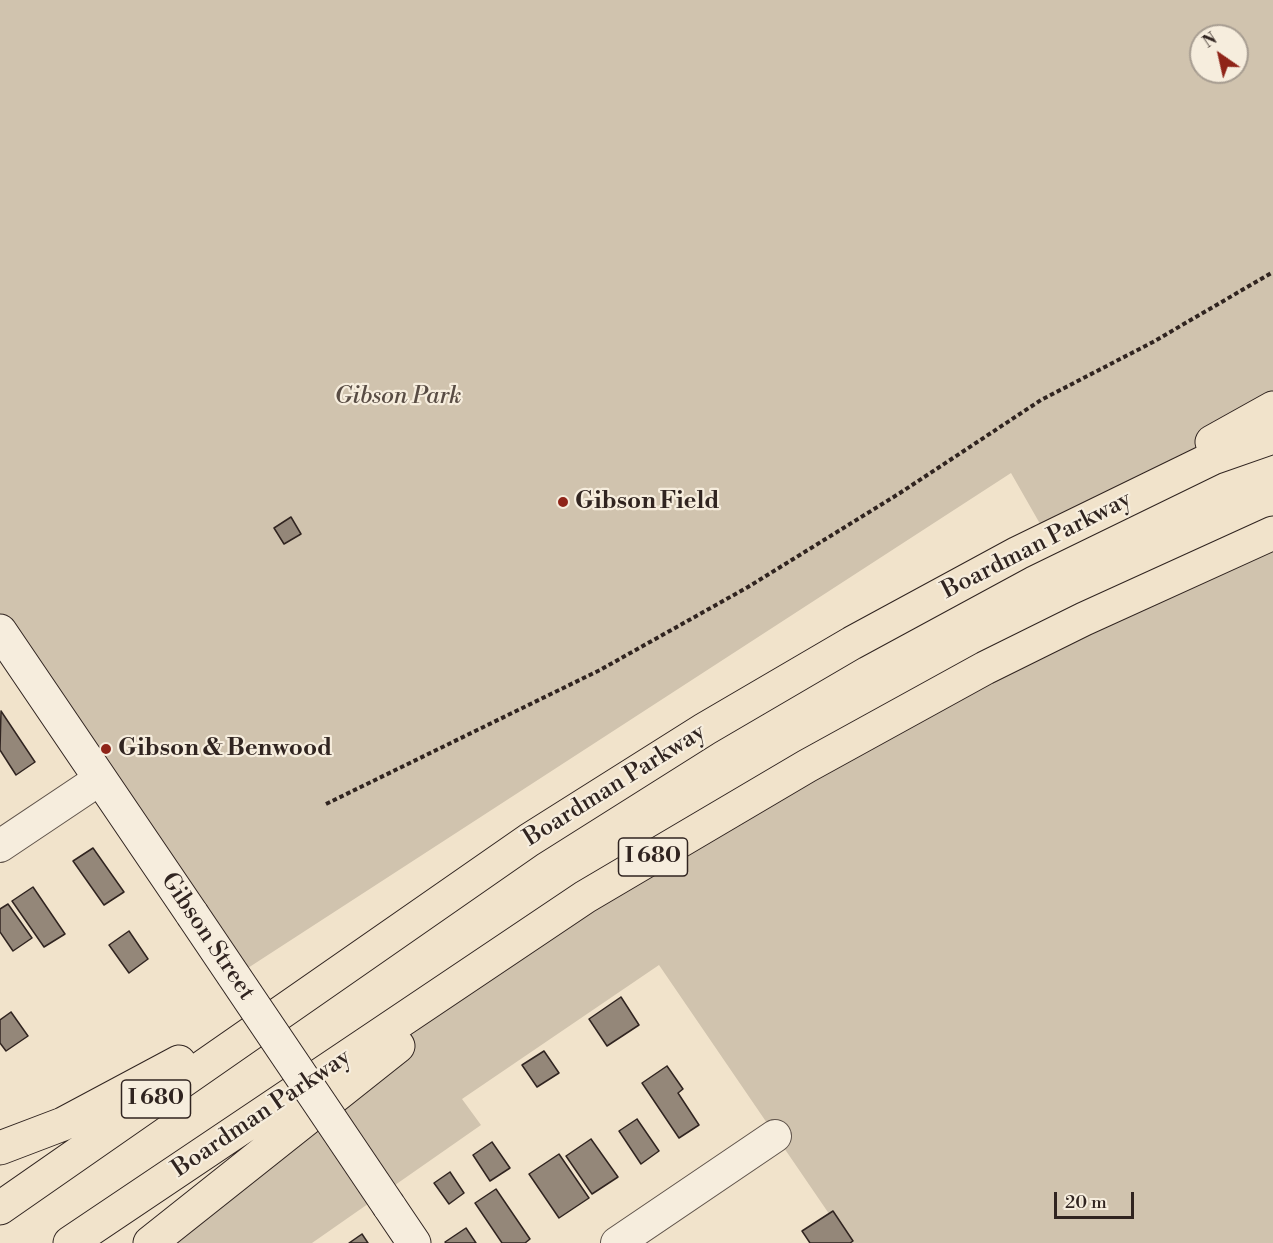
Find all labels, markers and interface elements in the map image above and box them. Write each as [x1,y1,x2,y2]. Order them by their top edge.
north arrow [1189,24,1249,84]
text: N [1199,29,1221,53]
park label: Gibson Park [335,383,461,411]
street label: Boardman Parkway [937,486,1137,606]
place label: Gibson Field [575,488,720,516]
marker: Gibson Field [556,495,570,509]
street label: Boardman Parkway [519,718,711,854]
place label: Gibson & Benwood [118,735,332,763]
marker: Gibson & Benwood [99,742,113,756]
road number: I 680 [618,838,688,876]
street label: Gibson Street [154,868,260,1006]
street label: Boardman Parkway [167,1044,357,1184]
road number: I 680 [122,1080,190,1118]
scale bar [1057,1180,1136,1218]
text: 20 m [1065,1191,1107,1214]

